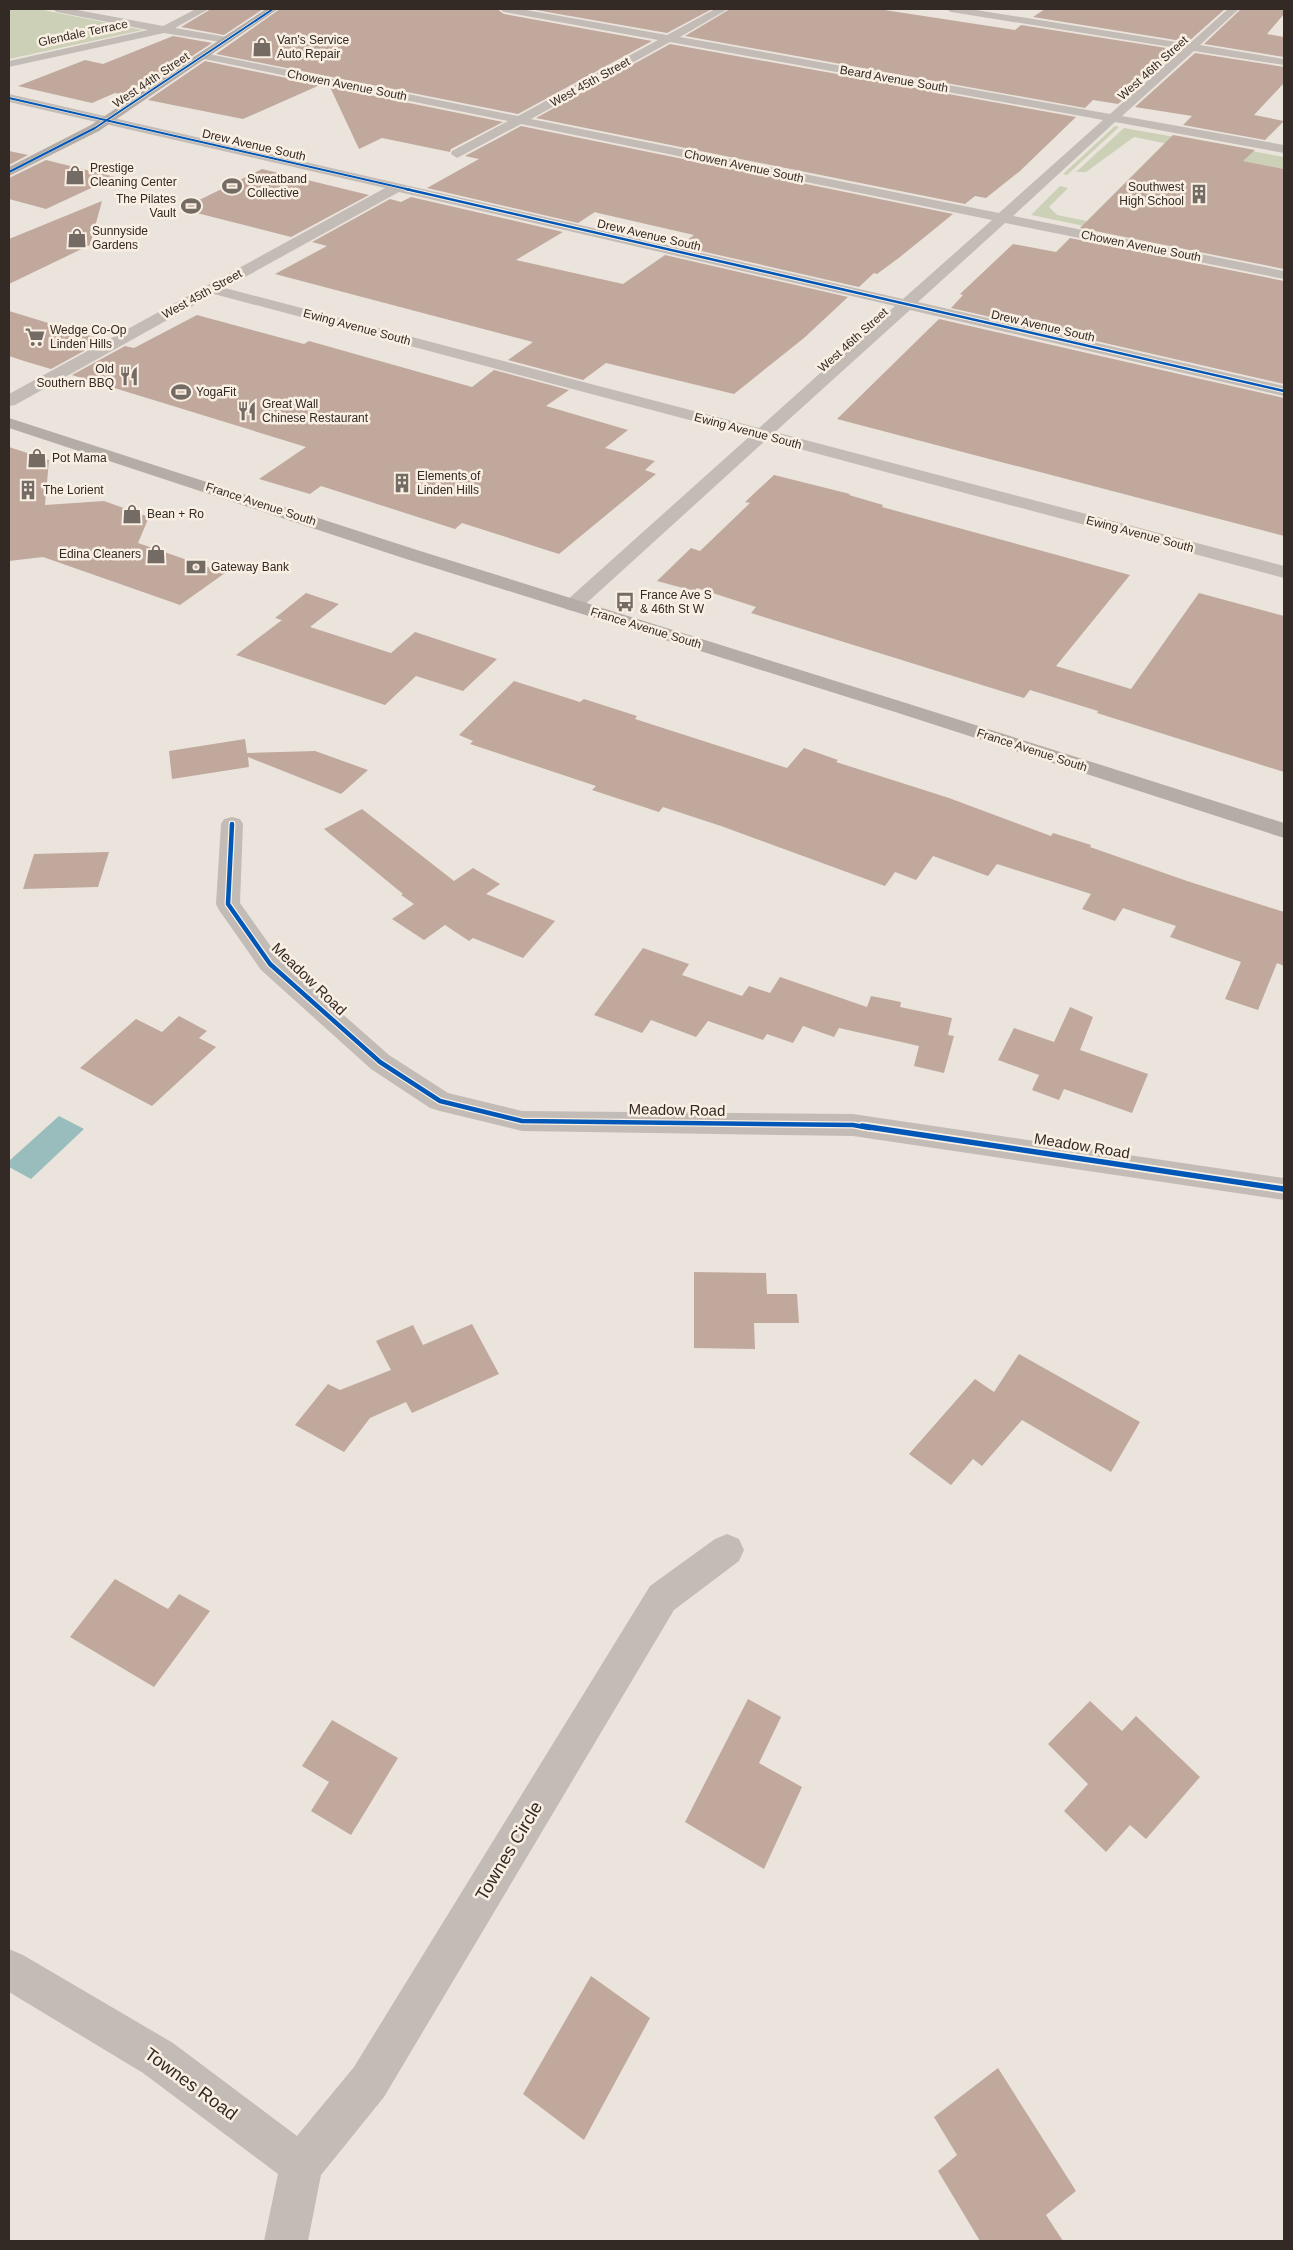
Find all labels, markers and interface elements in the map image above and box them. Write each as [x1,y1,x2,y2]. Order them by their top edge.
street label: Glendale Terrace [37,17,129,49]
place label: Van's Service Auto Repair [277,33,349,61]
street label: West 46th Street [1115,33,1191,103]
shop icon: Van's Service Auto Repair [251,36,273,58]
street label: West 44th Street [110,49,192,111]
street label: West 45th Street [548,54,633,110]
street label: Beard Avenue South [839,63,949,95]
street label: Chowen Avenue South [286,67,408,103]
street label: Drew Avenue South [201,126,307,164]
street label: Chowen Avenue South [683,146,805,186]
place label: Prestige Cleaning Center [90,161,177,189]
shop icon: Prestige Cleaning Center [64,164,86,186]
place label: Sweatband Collective [247,172,307,200]
sports icon: Sweatband Collective [221,175,243,197]
place label: Southwest High School [1119,180,1185,208]
building icon: Southwest High School [1188,183,1210,205]
place label: The Pilates Vault [116,192,177,220]
sports icon: The Pilates Vault [180,195,202,217]
street label: Drew Avenue South [596,216,702,254]
place label: Sunnyside Gardens [92,224,148,252]
shop icon: Sunnyside Gardens [66,227,88,249]
street label: Chowen Avenue South [1080,228,1202,264]
street label: West 45th Street [160,266,245,322]
street label: West 46th Street [815,305,891,375]
street label: Ewing Avenue South [302,306,412,348]
street label: Drew Avenue South [990,307,1096,345]
place label: Wedge Co-Op Linden Hills [50,323,127,351]
supermarket icon: Wedge Co-Op Linden Hills [24,326,46,348]
place label: Old Southern BBQ [37,362,114,390]
restaurant icon: Old Southern BBQ [118,365,140,387]
sports icon: YogaFit [170,381,192,403]
place label: YogaFit [196,385,237,399]
place label: Great Wall Chinese Restaurant [262,397,369,425]
restaurant icon: Great Wall Chinese Restaurant [236,400,258,422]
street label: Ewing Avenue South [693,410,803,452]
shop icon: Pot Mama [26,447,48,469]
place label: Pot Mama [52,451,107,465]
place label: Elements of Linden Hills [417,469,481,497]
building icon: Elements of Linden Hills [391,472,413,494]
building icon: The Lorient [17,479,39,501]
street label: France Avenue South [204,480,318,528]
place label: The Lorient [43,483,104,497]
shop icon: Bean + Ro [121,503,143,525]
place label: Bean + Ro [147,507,204,521]
street label: Ewing Avenue South [1085,513,1195,555]
shop icon: Edina Cleaners [145,543,167,565]
place label: Edina Cleaners [59,547,141,561]
bank icon: Gateway Bank [185,556,207,578]
place label: Gateway Bank [211,560,290,574]
place label: France Ave S & 46th St W [640,588,712,616]
bus stop icon: France Ave S & 46th St W [614,591,636,613]
street label: France Avenue South [589,604,703,652]
street label: France Avenue South [975,726,1089,774]
street label: Meadow Road [269,939,350,1018]
street label: Meadow Road [629,1100,726,1119]
street label: Meadow Road [1033,1130,1131,1161]
street label: Townes Circle [472,1798,546,1904]
street label: Townes Road [141,2044,241,2124]

